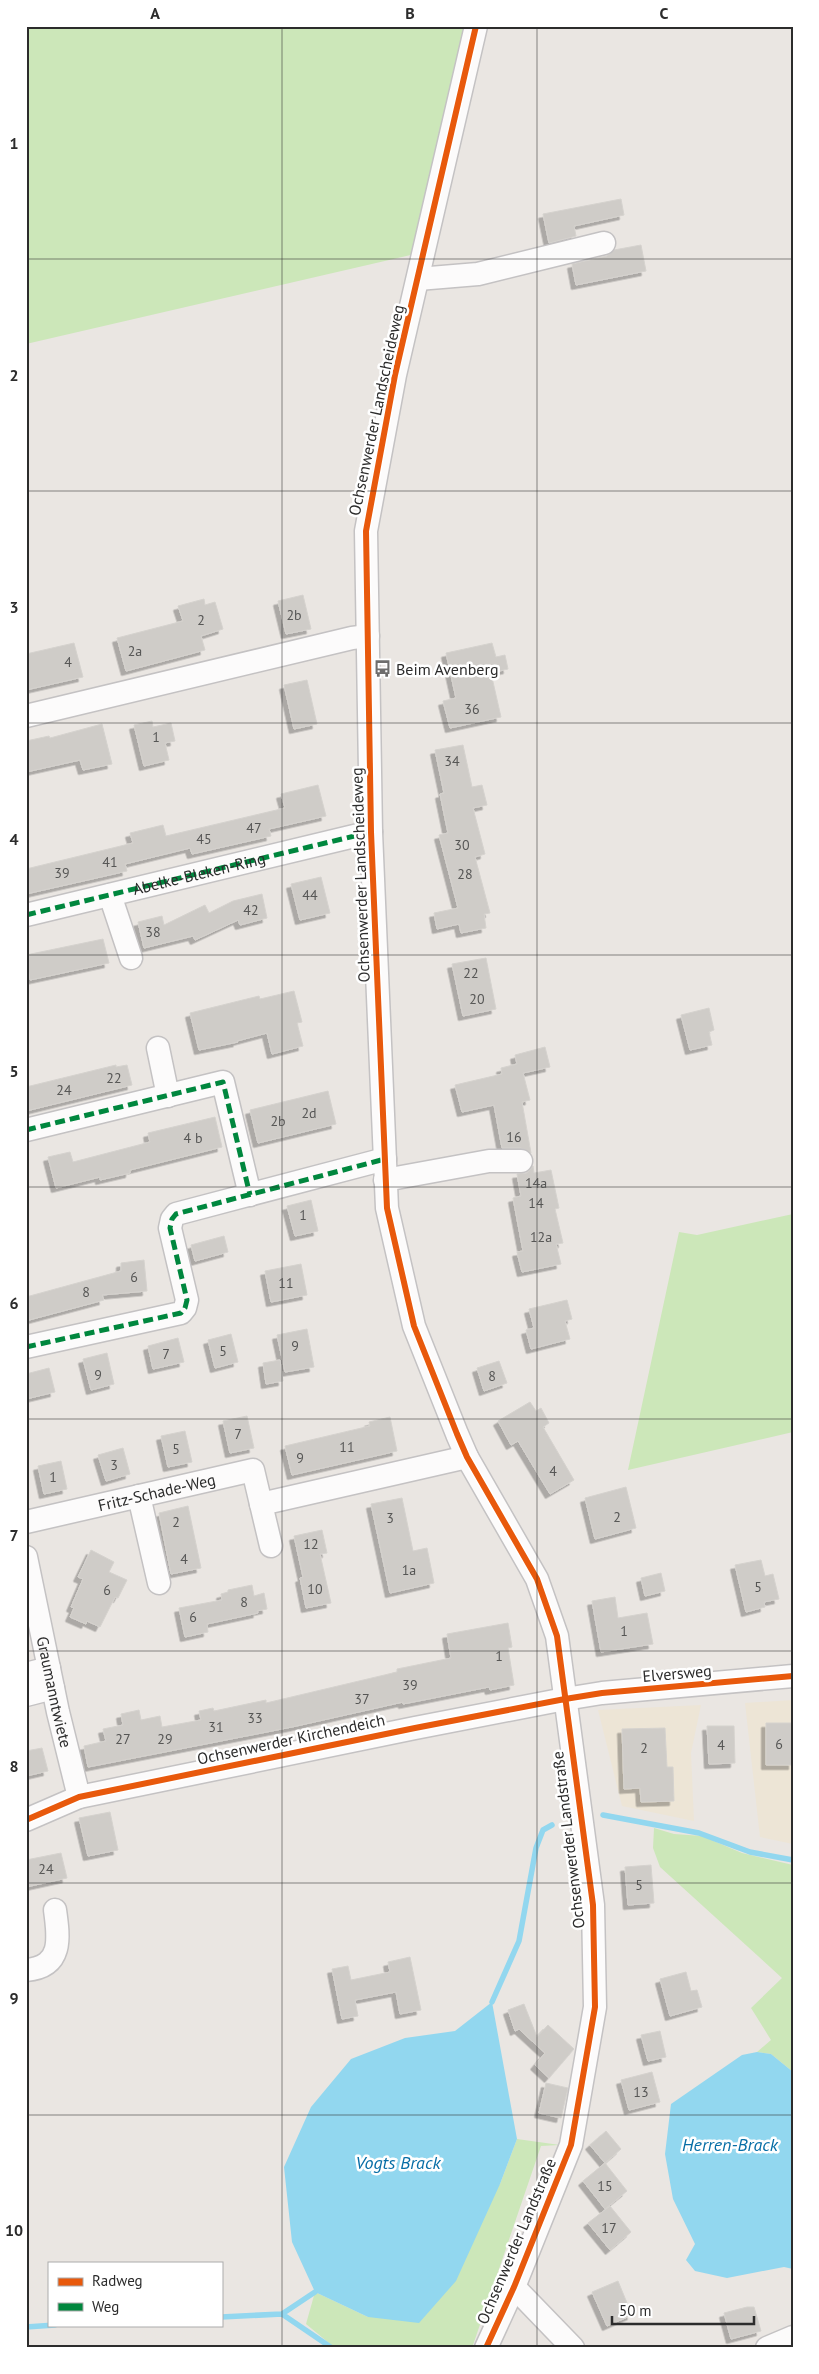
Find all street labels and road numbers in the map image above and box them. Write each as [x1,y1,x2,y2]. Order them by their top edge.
street label: Ochsenwerder Landscheideweg [344,303,408,517]
street label: Ochsenwerder Landscheideweg [346,767,374,983]
street label: Abelke-Bleken-Ring [131,848,267,899]
street label: Fritz-Schade-Weg [96,1469,217,1515]
street label: Graumanntwiete [33,1635,76,1750]
street label: Elversweg [642,1660,712,1686]
street label: Ochsenwerder Kirchendeich [195,1709,387,1769]
street label: Ochsenwerder Landstraße [547,1750,589,1930]
street label: Ochsenwerder Landstraße [472,2155,560,2327]

